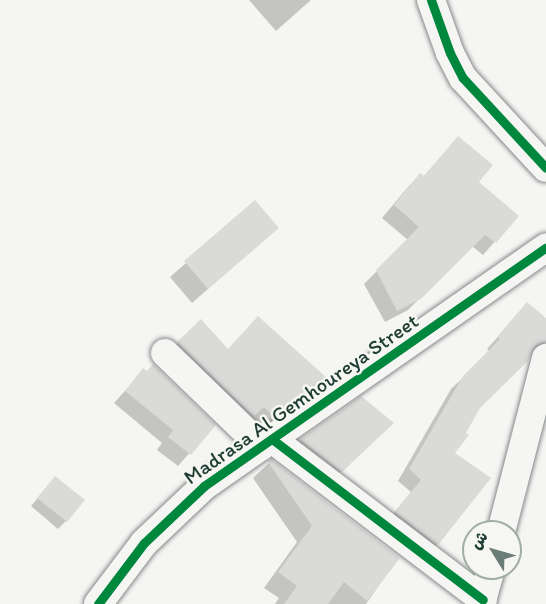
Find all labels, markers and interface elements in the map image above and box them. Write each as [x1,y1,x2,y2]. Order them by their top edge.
street label: Madrasa Al Gemhoureya Street [179,308,423,490]
north arrow [462,520,522,580]
text: ش [466,527,492,553]

